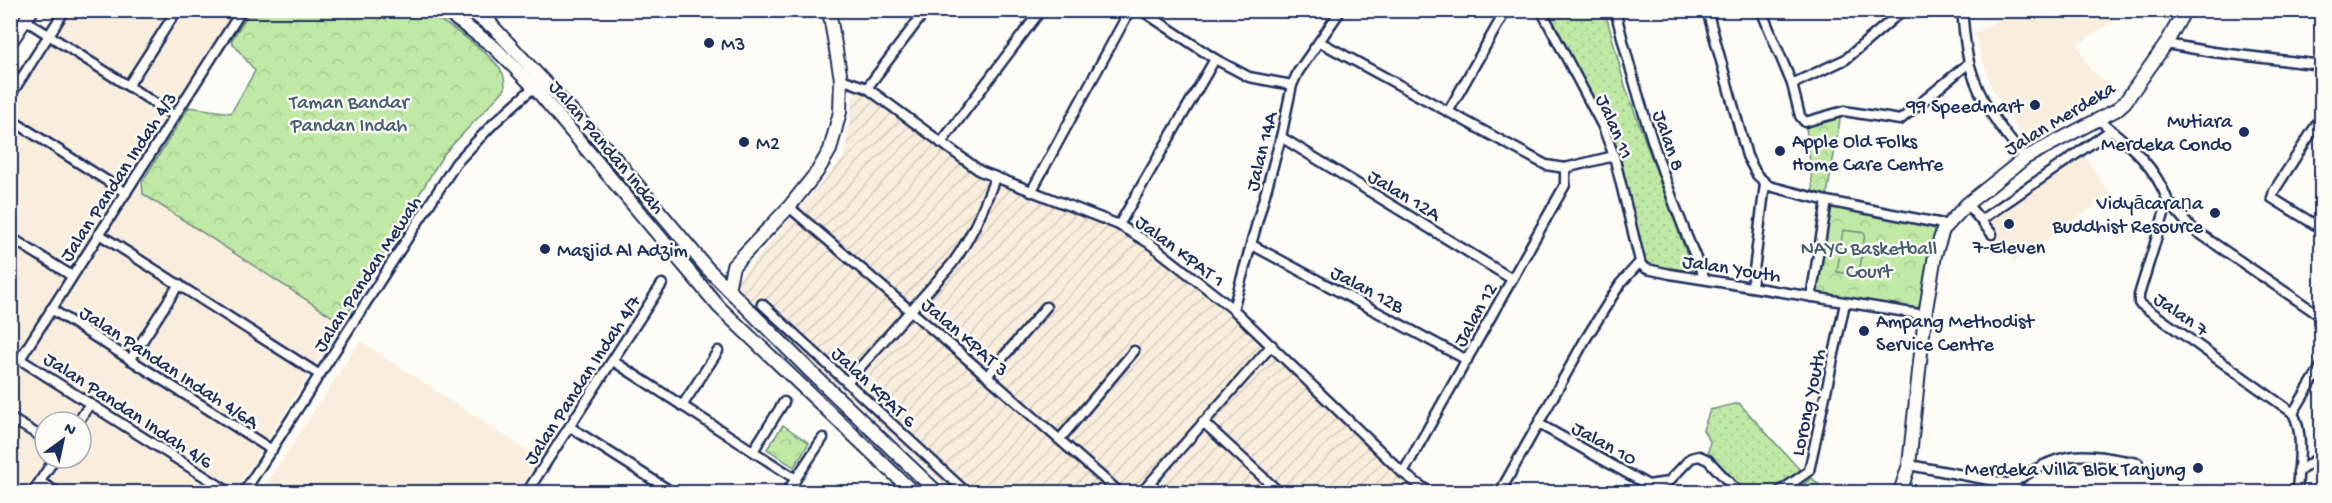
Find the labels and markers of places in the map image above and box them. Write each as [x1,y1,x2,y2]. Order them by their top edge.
place label: M3 [721,35,745,58]
marker: M3 [702,36,716,50]
place label: 99 Speedmart [1905,97,2025,120]
marker: 99 Speedmart [2028,98,2042,112]
place label: Mutiara Merdeka Condo [2101,112,2233,158]
marker: Mutiara Merdeka Condo [2237,125,2251,139]
place label: Apple Old Folks Home Care Centre [1792,132,1944,178]
place label: M2 [756,134,780,157]
marker: M2 [737,135,751,149]
marker: Apple Old Folks Home Care Centre [1773,144,1787,158]
place label: Vidyācaraṇa Buddhist Resource [2051,194,2204,240]
marker: Vidyācaraṇa Buddhist Resource [2208,206,2222,220]
marker: 7-Eleven [2002,217,2016,231]
place label: 7-Eleven [1972,238,2046,261]
place label: Masjid Al Adzim [557,241,688,264]
marker: Masjid Al Adzim [538,242,552,256]
place label: Ampang Methodist Service Centre [1876,312,2035,358]
marker: Ampang Methodist Service Centre [1857,324,1871,338]
place label: Merdeka Villa Blok Tanjung [1965,460,2186,483]
marker: Merdeka Villa Blok Tanjung [2191,461,2205,475]

